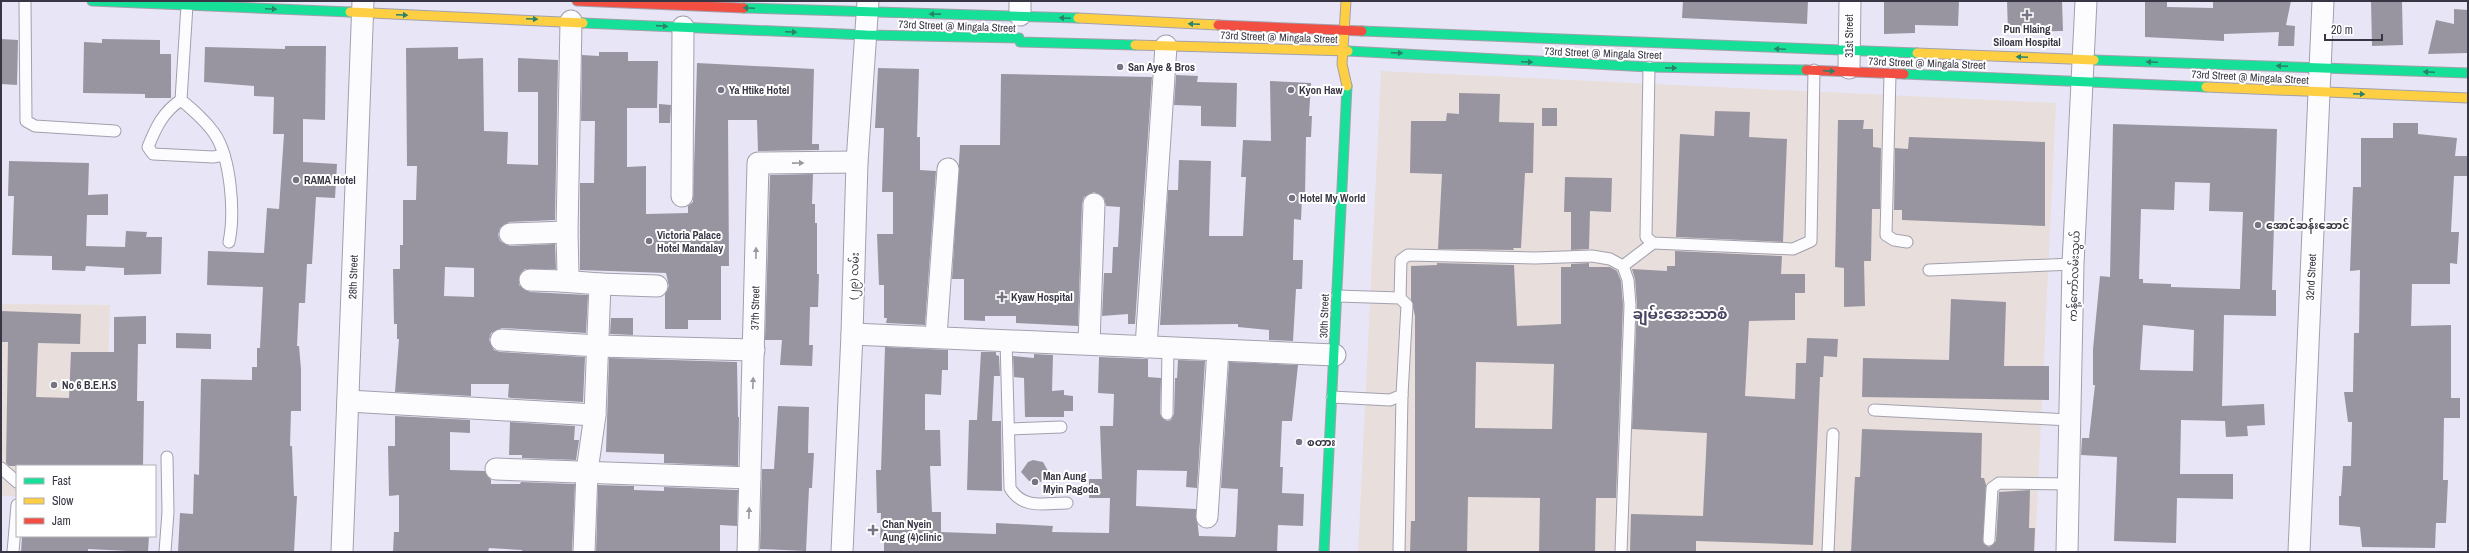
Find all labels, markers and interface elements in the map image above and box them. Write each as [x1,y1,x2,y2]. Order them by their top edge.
one-way arrow [743,5,755,12]
one-way arrow [265,6,278,12]
marker: Pun Hlaing Siloam Hospital [2021,9,2033,21]
one-way arrow [928,11,941,17]
one-way arrow [396,12,409,18]
street label: 31st Street [1842,14,1856,58]
one-way arrow [1058,15,1071,21]
one-way arrow [526,16,539,22]
scale bar [2325,16,2382,42]
street label: 73rd Street @ Mingala Street [898,17,1016,35]
one-way arrow [1188,21,1200,28]
place label: Pun Hlaing Siloam Hospital [1993,22,2061,49]
text: 20 m [2331,22,2353,38]
one-way arrow [656,23,668,30]
street label: 73rd Street @ Mingala Street [1220,28,1338,46]
one-way arrow [785,29,798,35]
street label: 73rd Street @ Mingala Street [1544,44,1662,62]
one-way arrow [1774,45,1786,52]
one-way arrow [1391,50,1404,56]
street label: 73rd Street @ Mingala Street [1868,54,1986,72]
one-way arrow [2016,54,2028,61]
one-way arrow [1521,59,1534,65]
one-way arrow [2146,59,2158,66]
place label: San Aye & Bros [1128,60,1195,74]
marker: San Aye & Bros [1115,62,1125,72]
one-way arrow [2276,63,2288,70]
one-way arrow [1665,65,1678,71]
street label: 73rd Street @ Mingala Street [2191,67,2309,87]
one-way arrow [1823,68,1836,74]
one-way arrow [2423,68,2435,75]
place label: Ya Htike Hotel [729,83,789,97]
place label: Kyon Haw [1299,83,1343,97]
marker: Ya Htike Hotel [716,85,726,95]
marker: Kyon Haw [1286,85,1296,95]
one-way arrow [2353,91,2366,97]
one-way arrow [792,160,805,166]
place label: RAMA Hotel [304,173,356,187]
marker: RAMA Hotel [291,175,301,185]
place label: Hotel My World [1300,191,1366,205]
marker: Hotel My World [1287,193,1297,203]
place label: အောင်ဆန်းဆောင် [2266,218,2349,234]
marker: အောင်ဆန်းဆောင် [2253,220,2263,230]
place label: Victoria Palace Hotel Mandalay [657,228,723,255]
street label: ကန့်ကော်လမ်းသွယ် [2065,230,2085,322]
marker: Victoria Palace Hotel Mandalay [644,236,654,246]
one-way arrow [753,246,759,259]
street label: (၂၉) လမ်း [846,252,864,300]
street label: 32nd Street [2303,253,2319,301]
street label: 28th Street [345,254,361,299]
street label: 37th Street [748,285,762,330]
place label: Kyaw Hospital [1011,290,1073,304]
marker: Kyaw Hospital [996,291,1008,303]
street label: 30th Street [1316,293,1332,338]
district label: ချမ်းအေးသာစံ [1632,303,1728,326]
one-way arrow [749,377,756,389]
place label: No 6 B.E.H.S [62,378,117,392]
marker: No 6 B.E.H.S [49,380,59,390]
place label: စတား [1307,435,1336,449]
marker: စတား [1294,437,1304,447]
legend [16,465,156,537]
place label: Man Aung Myin Pagoda [1043,469,1099,496]
text: Fast [52,473,71,489]
marker: Man Aung Myin Pagoda [1030,477,1040,487]
text: Slow [52,493,74,509]
one-way arrow [746,506,752,519]
text: Jam [52,513,71,529]
place label: Chan Nyein Aung (4)clinic [882,517,942,544]
marker: Chan Nyein Aung (4)clinic [867,524,879,536]

